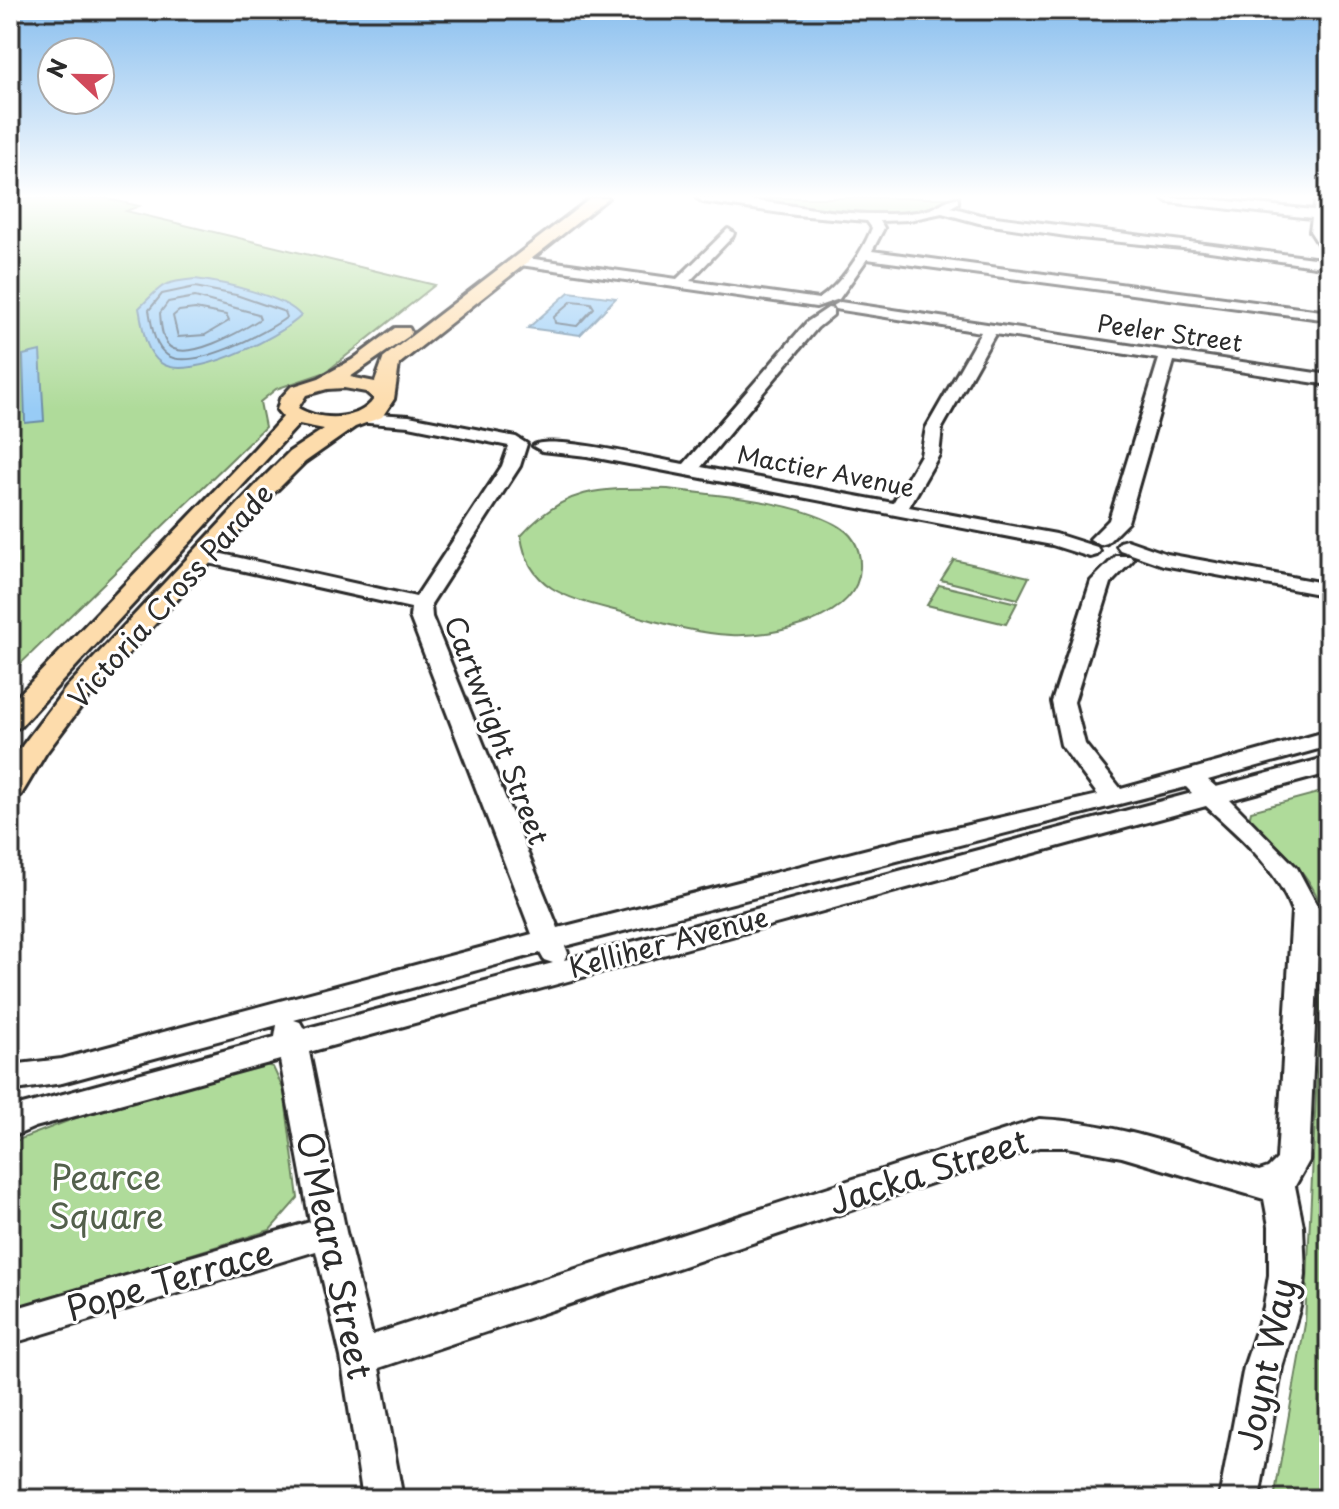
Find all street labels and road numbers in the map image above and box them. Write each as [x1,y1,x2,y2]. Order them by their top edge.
street label: Peeler Street [1095,304,1245,360]
street label: Mactier Avenue [734,435,918,505]
street label: Victoria Cross Parade [57,473,283,717]
street label: Cartwright Street [435,609,561,851]
street label: Kelliher Avenue [564,894,772,988]
street label: Jacka Street [822,1113,1034,1227]
street label: O'Meara Street [284,1126,388,1384]
street label: Pope Terrace [60,1225,278,1333]
street label: Joynt Way [1221,1273,1309,1455]

